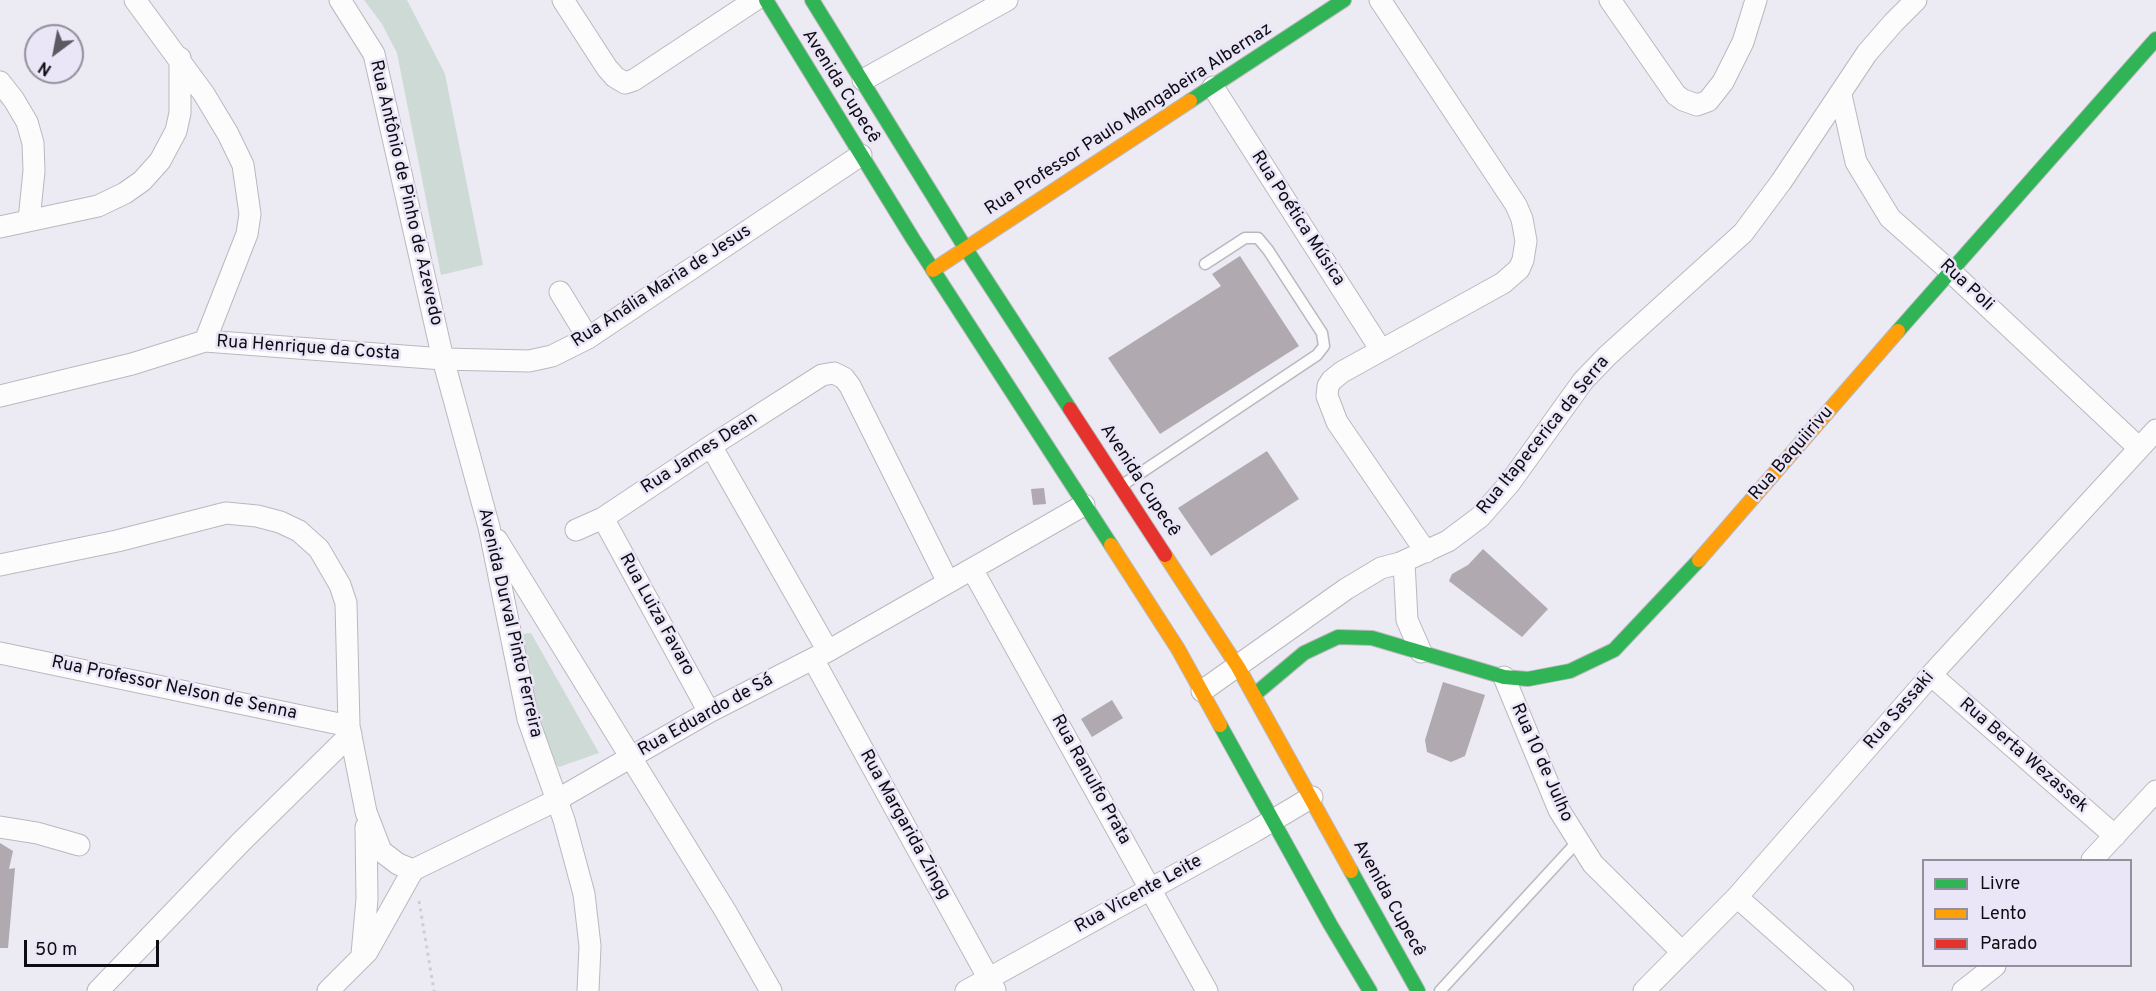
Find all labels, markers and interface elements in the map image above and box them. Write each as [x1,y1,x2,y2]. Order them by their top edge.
street label: Rua Professor Paulo Mangabeira Albernaz [982,19,1276,221]
north arrow [24,24,84,84]
street label: Avenida Cupecê [796,26,884,148]
text: N [35,56,56,79]
street label: Rua Antônio de Pinho de Azevedo [364,58,446,328]
street label: Rua Poética Música [1245,147,1349,291]
street label: Rua Anália Maria de Jesus [568,221,756,353]
street label: Rua Poli [1934,255,1998,317]
street label: Rua Henrique da Costa [216,332,400,366]
street label: Rua Itapecerica da Serra [1473,352,1615,520]
street label: Rua Baquiirivu [1745,403,1839,505]
street label: Rua James Dean [638,408,762,500]
street label: Avenida Cupecê [1095,421,1183,541]
street label: Avenida Durval Pinto Ferreira [472,506,546,740]
street label: Rua Luiza Favaro [613,550,699,680]
street label: Rua Professor Nelson de Senna [49,652,299,726]
street label: Rua Sassaki [1860,668,1940,754]
street label: Rua Eduardo de Sá [635,670,777,762]
street label: Rua Berta Wezassek [1954,694,2092,818]
street label: Rua 10 de Julho [1505,700,1577,826]
street label: Rua Ranulfo Prata [1045,711,1135,849]
street label: Rua Margarida Zingg [854,746,954,904]
street label: Avenida Cupecê [1347,837,1429,961]
street label: Rua Vicente Leite [1072,851,1206,939]
legend [1922,859,2132,967]
text: Livre [1980,873,2020,896]
text: Lento [1980,903,2026,926]
scale bar [27,928,162,966]
text: Parado [1980,933,2037,956]
text: 50 m [35,939,77,962]

